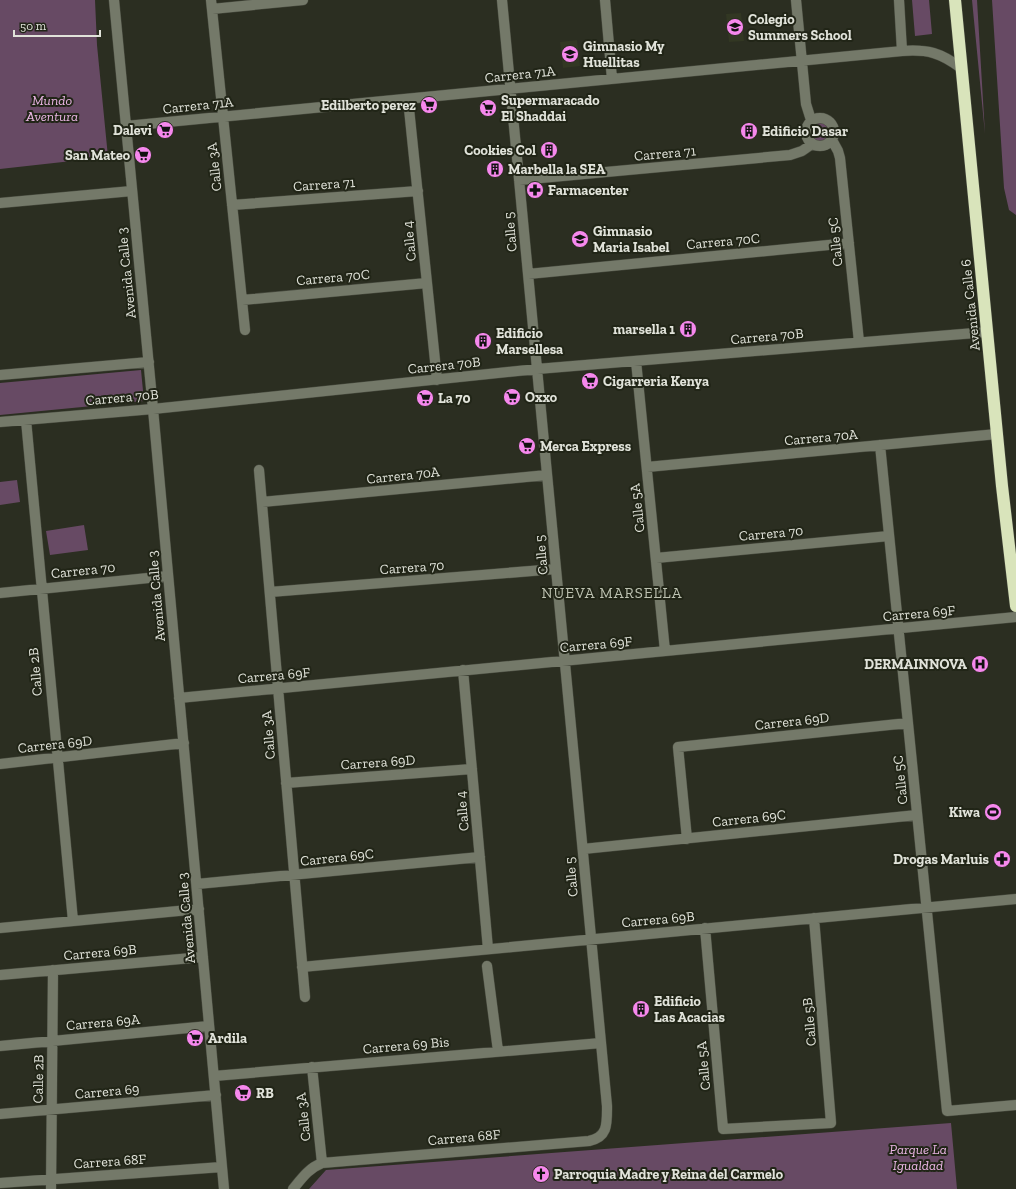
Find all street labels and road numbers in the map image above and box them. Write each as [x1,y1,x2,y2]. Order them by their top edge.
street label: Carrera 71A [484,62,557,87]
street label: Carrera 71A [162,93,235,118]
street label: Calle 3A [203,141,226,192]
street label: Carrera 71 [633,142,697,165]
street label: Carrera 71 [293,174,356,195]
street label: Calle 5 [500,211,521,253]
street label: Calle 5C [824,217,847,267]
street label: Calle 4 [399,219,420,262]
street label: Avenida Calle 3 [113,226,140,319]
street label: Carrera 70C [686,230,760,253]
street label: Avenida Calle 6 [957,258,984,352]
street label: Carrera 70C [296,266,370,289]
street label: Carrera 70B [730,325,804,348]
street label: Carrera 70B [407,353,481,378]
street label: Carrera 70B [85,386,159,409]
street label: Carrera 70A [784,426,859,449]
street label: Carrera 70A [366,463,441,488]
street label: Calle 5A [626,482,649,533]
street label: Carrera 70 [738,522,804,545]
street label: Calle 5 [531,534,552,576]
street label: Avenida Calle 3 [144,550,169,642]
street label: Carrera 70 [379,557,445,578]
street label: Carrera 70 [50,559,116,582]
street label: Carrera 69F [882,602,956,625]
street label: Carrera 69F [559,633,633,656]
street label: Calle 2B [25,647,46,697]
street label: Carrera 69F [237,664,311,687]
street label: Calle 3A [258,709,279,760]
street label: Carrera 69D [754,709,830,734]
street label: Carrera 69D [17,732,93,757]
street label: Carrera 69D [340,751,416,774]
street label: Calle 5C [889,755,912,805]
street label: Calle 4 [452,790,473,832]
street label: Carrera 69C [711,806,787,831]
street label: Carrera 69C [299,845,375,870]
street label: Calle 5 [561,856,582,898]
street label: Avenida Calle 3 [174,872,199,964]
street label: Carrera 69B [621,908,695,931]
street label: Carrera 69B [63,941,137,964]
street label: Calle 5B [799,997,820,1047]
street label: Carrera 69A [65,1011,142,1034]
street label: Carrera 69 Bis [362,1033,450,1058]
street label: Calle 5A [693,1040,714,1091]
street label: Calle 2B [30,1055,47,1103]
street label: Carrera 69 [74,1080,140,1103]
street label: Calle 3A [292,1091,315,1142]
street label: Carrera 68F [427,1126,501,1149]
street label: Carrera 68F [73,1150,147,1173]

